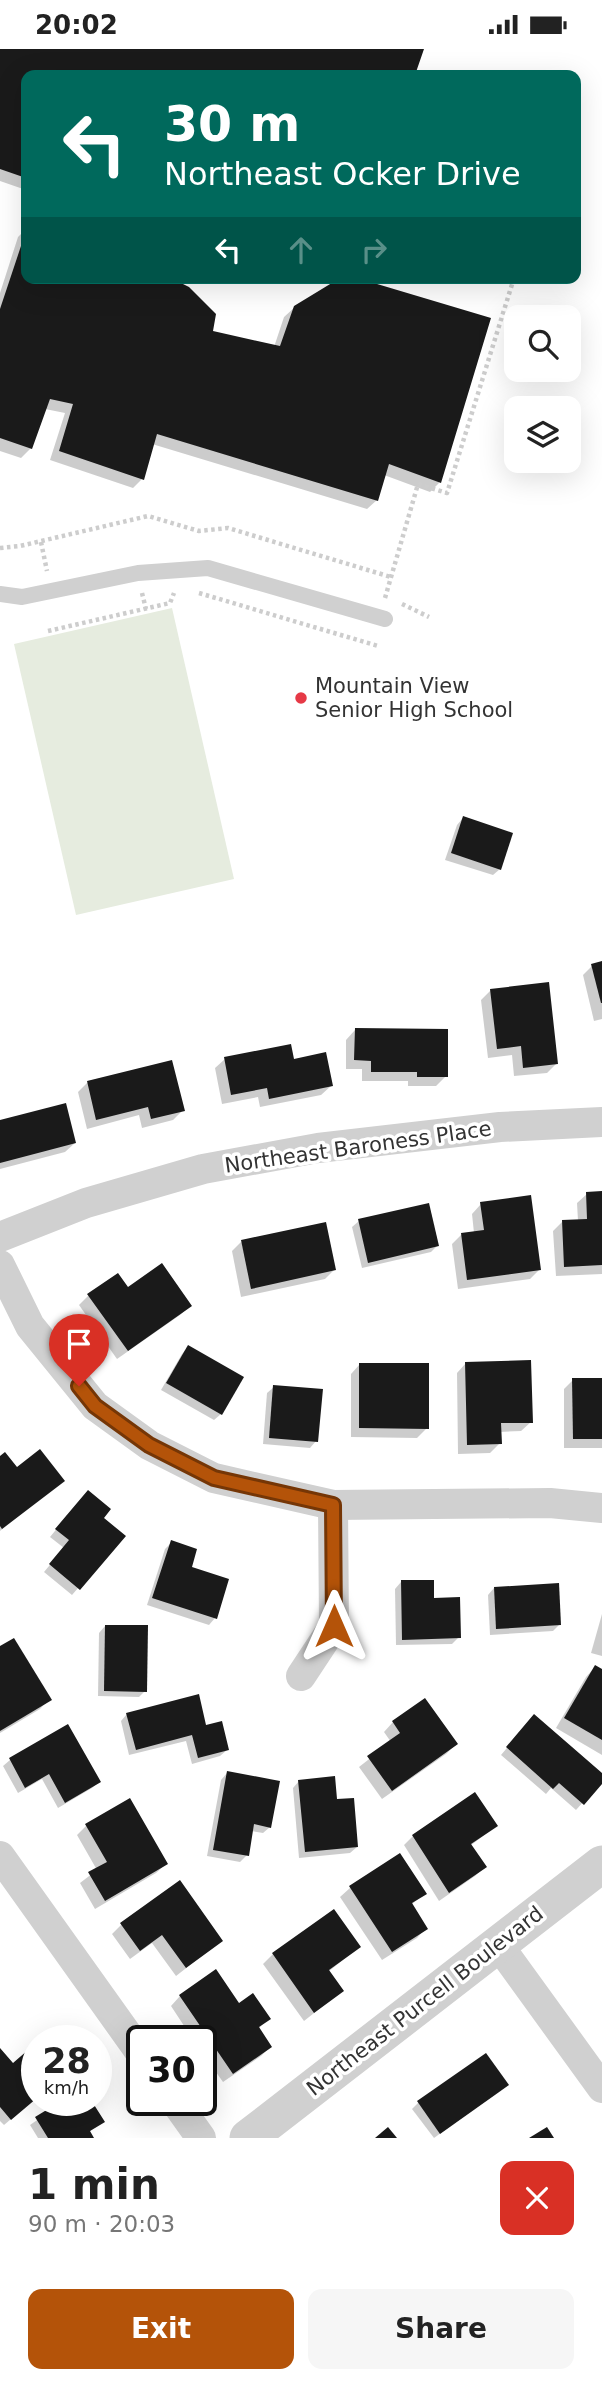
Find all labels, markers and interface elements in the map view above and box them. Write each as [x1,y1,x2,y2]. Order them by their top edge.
text: 20:02 [35,10,118,40]
text: 30 m [164,96,300,153]
icon: left [49,98,140,189]
text: Northeast Ocker Drive [164,155,521,193]
icon: left [209,231,247,269]
icon: ahead [282,231,320,269]
icon: right [355,231,393,269]
map controls [504,305,581,473]
button: search [504,305,581,382]
button: layers [504,396,581,473]
place label: Mountain View Senior High School [315,674,513,722]
marker: Mountain View Senior High School [293,690,309,706]
street label: Northeast Baroness Place [223,1116,493,1178]
pin [49,1314,109,1386]
icon: arrive [60,1325,98,1363]
position arrow [297,1589,371,1663]
street label: Northeast Purcell Boulevard [302,1901,548,2101]
speed limit sign: 30 [126,2025,217,2116]
text: 28 [42,2041,91,2081]
text: km/h [44,2077,89,2098]
text: 1 min [28,2160,160,2209]
button: close [500,2161,574,2235]
text: 90 m · 20:03 [28,2211,175,2237]
button: Exit [28,2289,294,2369]
button: Share [308,2289,574,2369]

